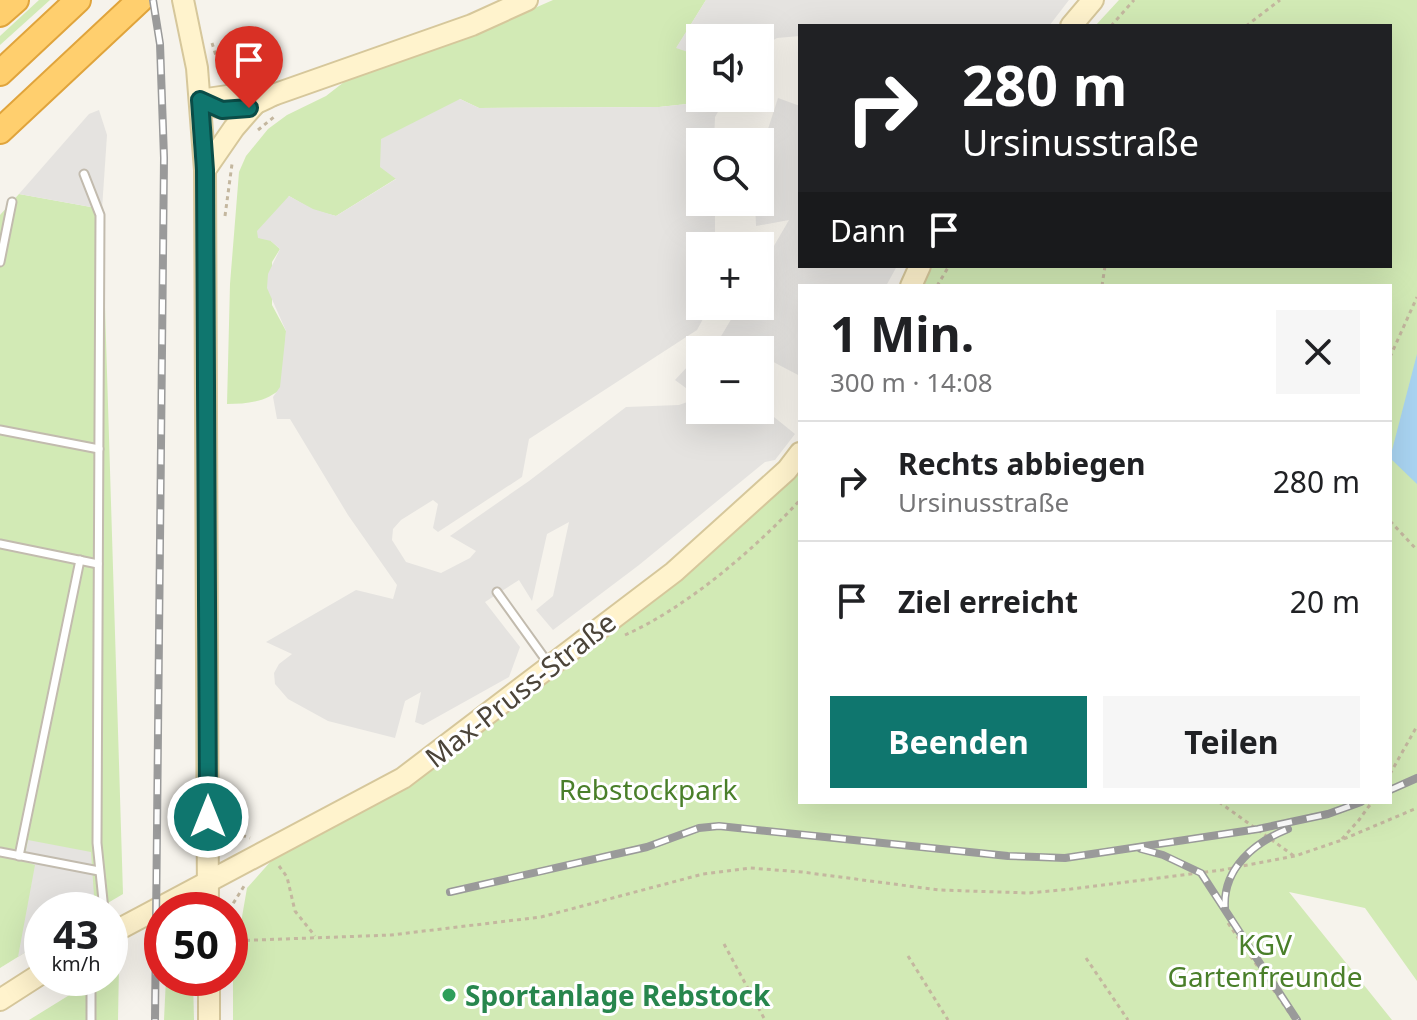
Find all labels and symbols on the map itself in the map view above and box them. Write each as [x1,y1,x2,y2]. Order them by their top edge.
pin [215,26,283,108]
street label: Max-Pruss-Straße [417,603,623,775]
park label: Rebstockpark [559,770,737,808]
position arrow [166,775,250,859]
speed limit sign: 50 [144,892,248,996]
park label: KGV Gartenfreunde [1168,925,1362,995]
place label: Sportanlage Rebstock [465,976,771,1014]
marker: Sportanlage Rebstock [440,986,458,1004]

